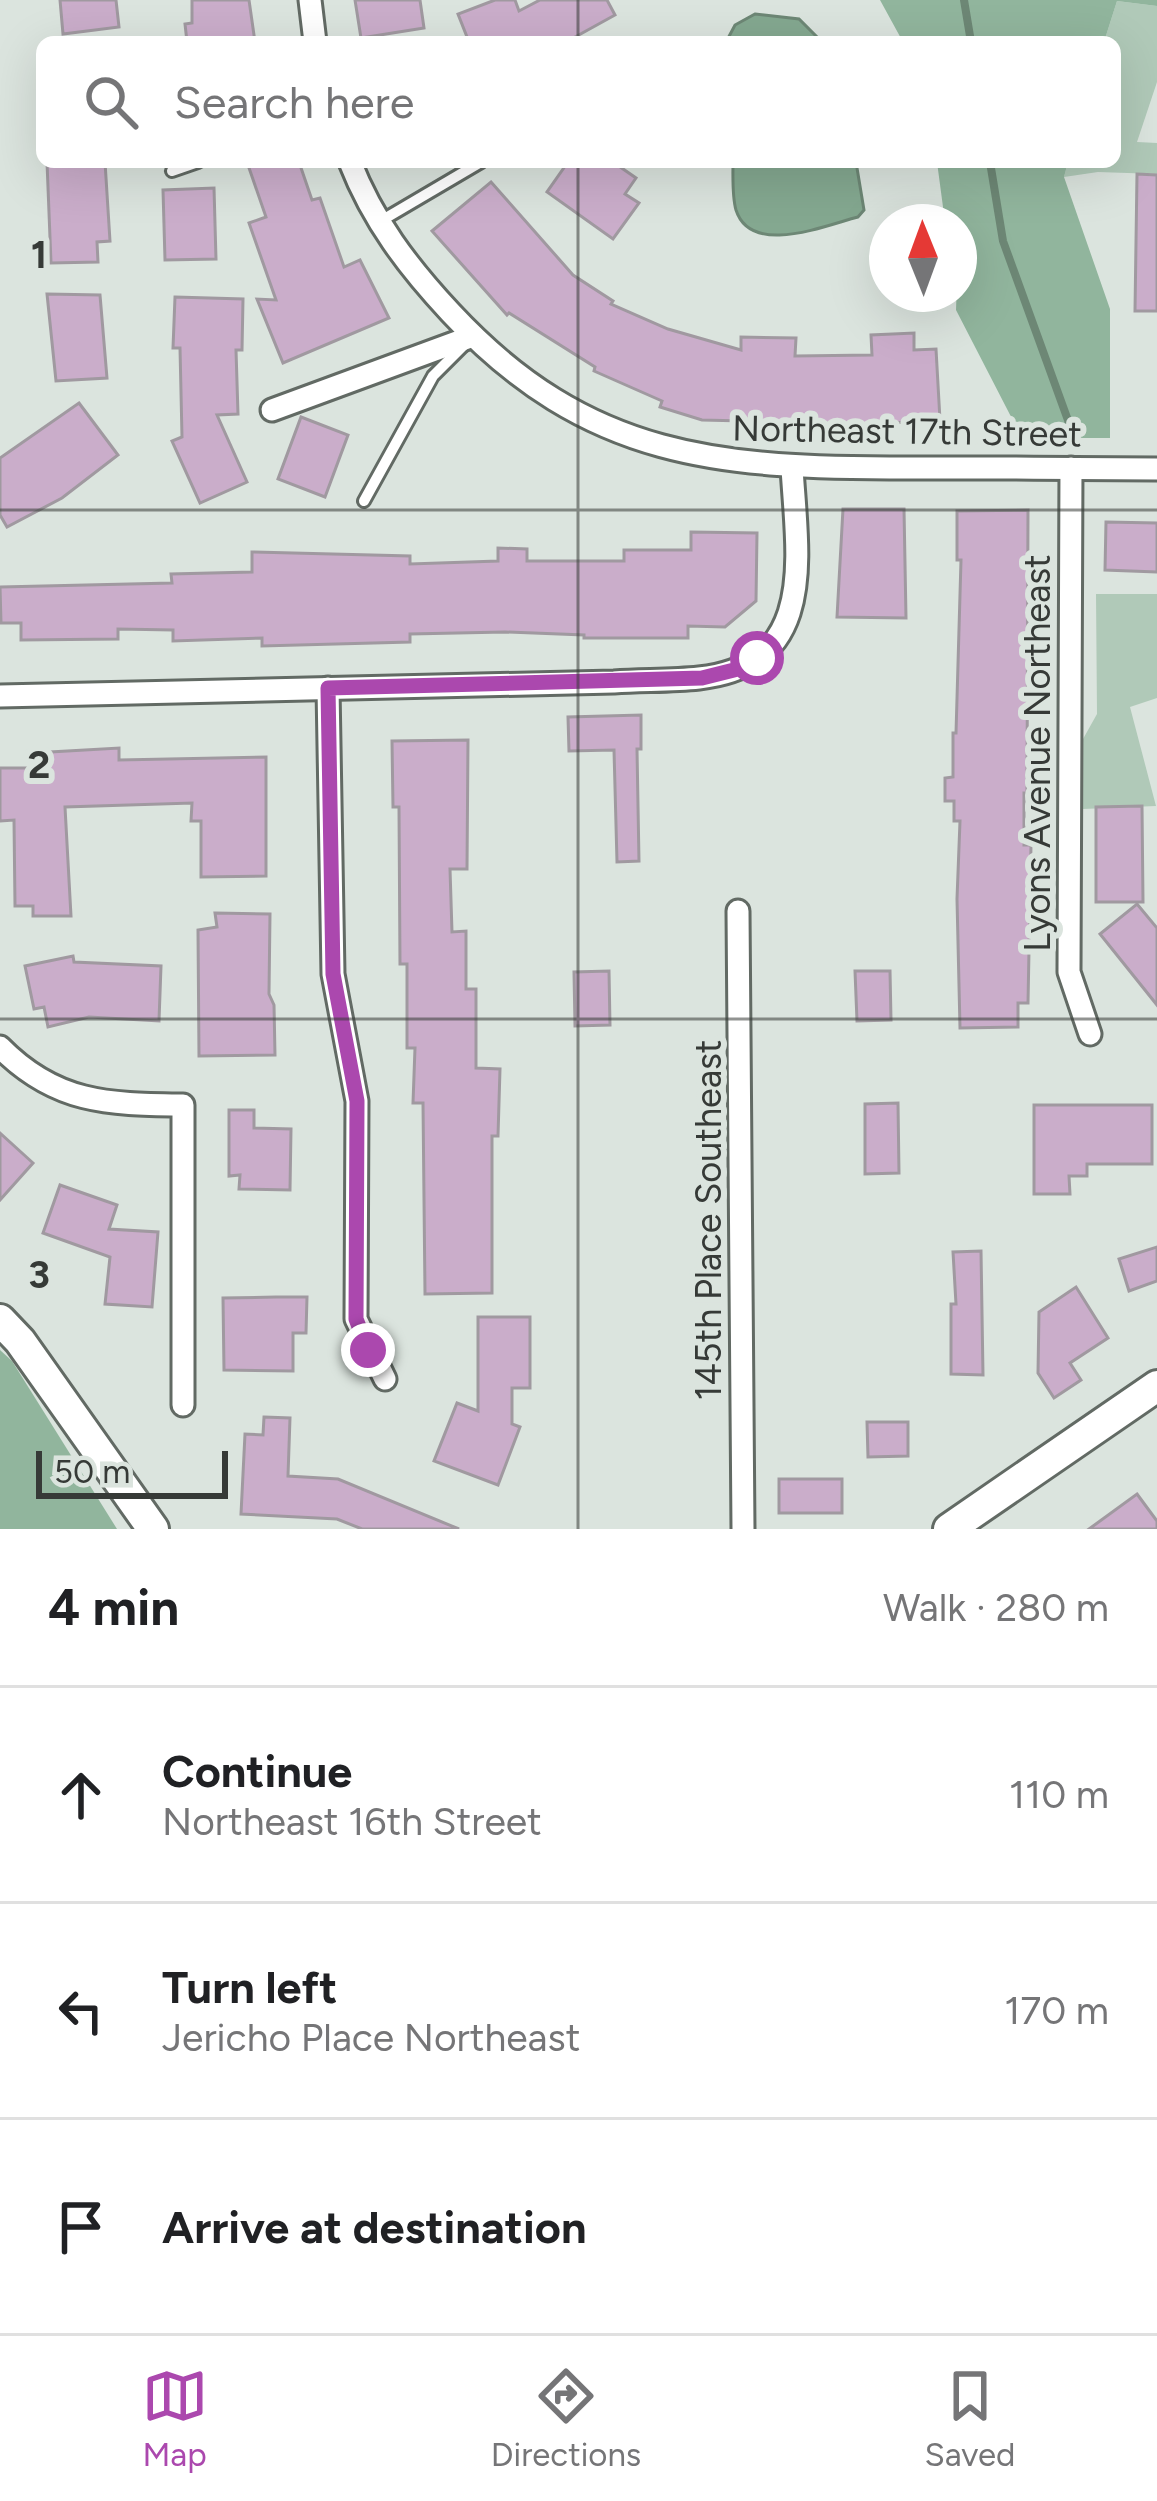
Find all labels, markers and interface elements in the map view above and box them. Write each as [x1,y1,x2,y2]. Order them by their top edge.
search box [36,36,1121,168]
icon: search [78,69,144,135]
text: Search here [174,75,414,129]
north arrow [869,204,977,312]
text: 1 [31,231,47,278]
street label: Northeast 17th Street [732,406,1082,456]
street label: Lyons Avenue Northeast [1016,554,1059,952]
route start [730,631,784,685]
text: 2 [28,741,50,788]
street label: 145th Place Southeast [687,1040,730,1400]
text: 3 [28,1251,50,1298]
route end [341,1323,395,1377]
scale bar [36,1445,228,1498]
text: 50 m [54,1452,130,1491]
text: 4 min [48,1577,179,1638]
text: Walk · 280 m [883,1584,1109,1631]
text: Continue [162,1744,352,1798]
icon: ahead [48,1762,114,1828]
text: 110 m [1009,1771,1109,1818]
text: Northeast 16th Street [162,1798,542,1845]
text: Turn left [162,1960,337,2014]
icon: left [48,1978,114,2044]
text: 170 m [1004,1987,1109,2034]
text: Jericho Place Northeast [162,2014,580,2061]
icon: arrive [48,2194,114,2260]
text: Arrive at destination [162,2200,586,2254]
tab: Map [142,2363,208,2474]
tab: Directions [491,2363,641,2474]
tab: Saved [924,2363,1015,2474]

